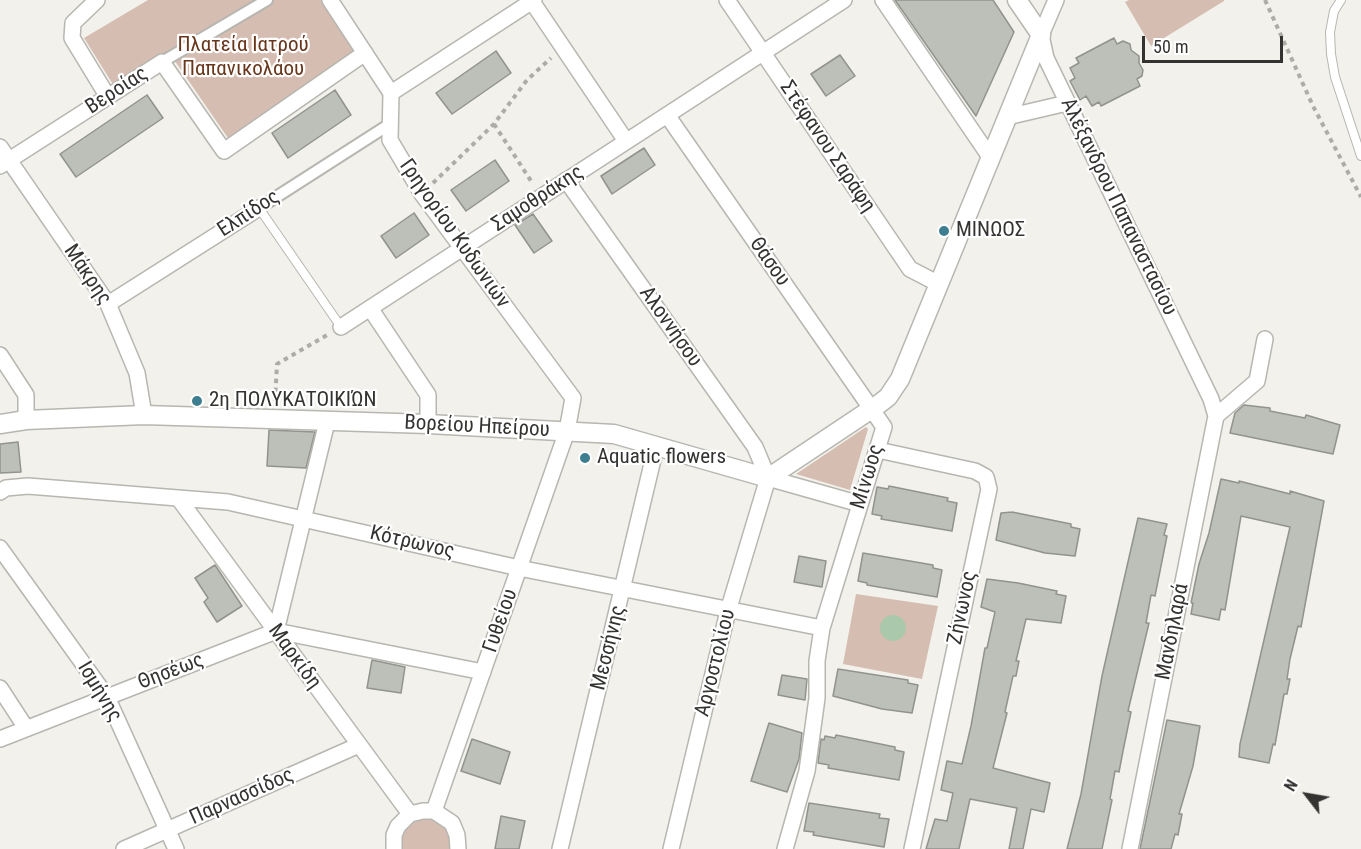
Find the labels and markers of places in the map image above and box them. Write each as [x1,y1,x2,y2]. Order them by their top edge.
place label: ΜΙΝΩΟΣ [956,218,1025,244]
marker: ΜΙΝΩΟΣ [937,224,951,238]
place label: 2η ΠΟΛΥΚΑΤΟΙΚΙΏΝ [209,388,376,414]
marker: 2η ΠΟΛΥΚΑΤΟΙΚΙΏΝ [190,394,204,408]
place label: Aquatic flowers [597,445,726,471]
marker: Aquatic flowers [578,451,592,465]

